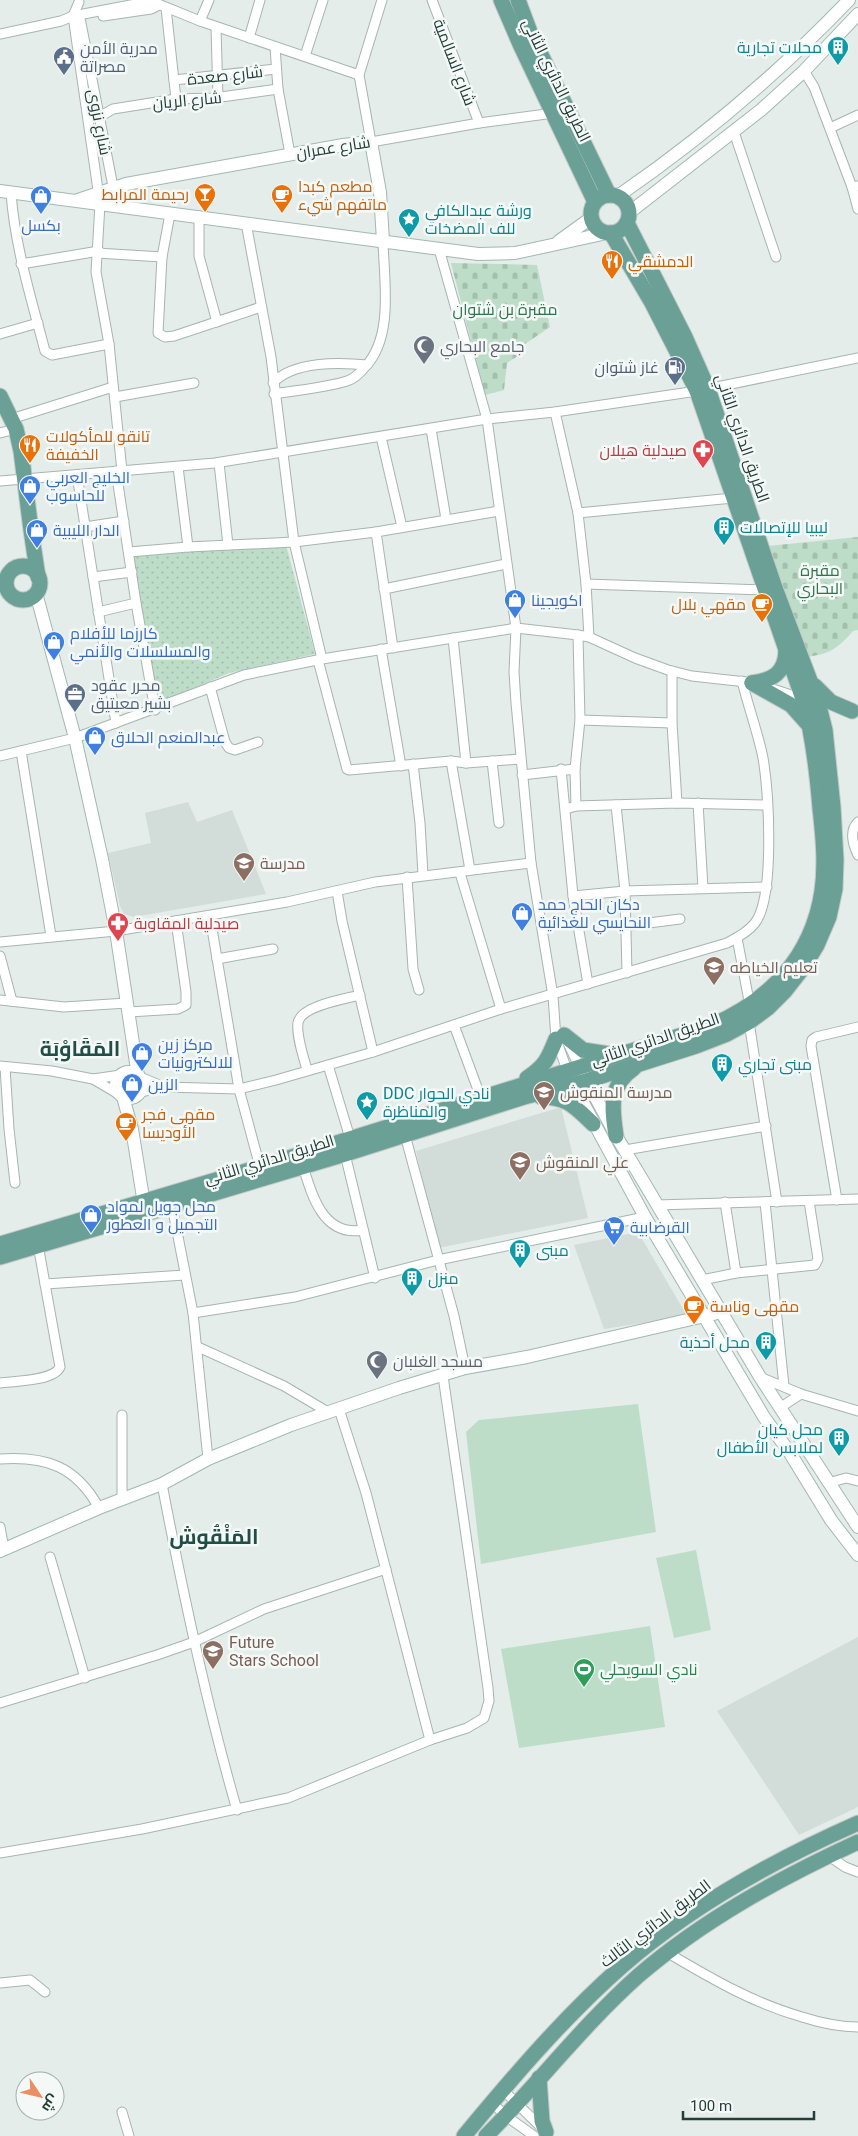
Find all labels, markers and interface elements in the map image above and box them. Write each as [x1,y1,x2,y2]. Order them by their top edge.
street label: الطريق الدائري الثاني [515,15,595,147]
street label: شارع السالمية [427,16,480,109]
building icon: محلات تجارية [826,35,850,66]
place label: محلات تجارية [737,38,822,57]
place label: مدرية الأمن مصراتة [80,39,158,76]
public building icon: مدرية الأمن مصراتة [52,45,76,76]
street label: شارع صعدة [186,62,264,91]
street label: شارع نزوى [82,87,115,157]
street label: شارع الريان [152,88,223,115]
street label: شارع عمران [295,132,372,165]
place label: مطعم كبدا ماتفهم شيء [298,177,387,217]
bar icon: رحيمة المرابط [193,182,217,213]
cafe icon: مطعم كبدا ماتفهم شيء [270,183,294,214]
shop icon: بكسل [29,184,53,215]
place label: رحيمة المرابط [102,185,189,204]
place label: ورشة عبدالكافي للف المضخات [425,201,532,238]
place icon: ورشة عبدالكافي للف المضخات [397,207,421,238]
place label: بكسل [21,216,61,236]
restaurant icon: الدمشقي [600,249,624,280]
place label: الدمشقي [628,252,694,275]
park label: مقبرة بن شتوان [453,300,557,320]
mosque icon: جامع البحاري [412,334,436,365]
place label: جامع البحاري [440,337,524,360]
fuel station icon: غاز شتوان [663,355,687,386]
place label: غاز شتوان [594,358,659,378]
street label: الطريق الدائري الثاني [708,371,773,506]
place label: تانقو للمأكولات الخفيفة [46,427,150,464]
restaurant icon: تانقو للمأكولات الخفيفة [18,433,42,464]
pharmacy icon: صيدلية هيلان [691,438,715,469]
place label: صيدلية هيلان [599,441,687,461]
place label: الخليج العربي للحاسوب [46,468,130,505]
shop icon: الخليج العربي للحاسوب [18,474,42,505]
building icon: ليبيا للإتصالات [712,515,736,546]
shop icon: الدار الليبية [25,518,49,549]
place label: ليبيا للإتصالات [740,518,828,537]
place label: الدار الليبية [53,521,120,540]
park label: مقبرة البحاري [797,561,843,602]
shop icon: اكويجينا [503,588,527,619]
place label: اكويجينا [531,591,583,610]
cafe icon: مقهي بلال [750,592,774,623]
place label: مقهي بلال [671,595,746,618]
place label: كارزما للأفلام والمسلسلات والأنمي [70,624,211,665]
shop icon: كارزما للأفلام والمسلسلات والأنمي [42,630,66,661]
place label: محرر عقود بشير معيتيق [91,676,171,714]
office icon: محرر عقود بشير معيتيق [63,682,87,713]
shop icon: عبدالمنعم الحلاق [83,725,107,756]
place label: عبدالمنعم الحلاق [111,728,226,749]
school or university icon: مدرسة [232,851,256,882]
place label: مدرسة [260,854,306,873]
place label: دكان الحاج حمد النحايسي للغذائية [538,895,651,935]
shop icon: دكان الحاج حمد النحايسي للغذائية [510,901,534,932]
pharmacy icon: صيدلية المقاوبة [106,911,130,942]
place label: صيدلية المقاوبة [134,914,239,933]
school or university icon: تعليم الخياطه [702,955,726,986]
place label: تعليم الخياطه [730,958,818,979]
street label: الطريق الدائري الثاني [588,1009,723,1074]
place label: مركز زين للالكترونيات [158,1035,233,1072]
district label: المَقَاوْبَة [40,1037,120,1062]
shop icon: مركز زين للالكترونيات [130,1041,154,1072]
building icon: مبنى تجاري [710,1052,734,1083]
place label: مبنى تجاري [738,1055,812,1078]
shop icon: الزين [120,1072,144,1103]
place label: الزين [148,1075,178,1095]
school or university icon: مدرسة المنقوش [532,1080,556,1111]
place label: مدرسة المنقوش [560,1083,673,1103]
place label: DDC نادي الحوار والمناظرة [383,1084,490,1121]
place icon: DDC نادي الحوار والمناظرة [355,1090,379,1121]
place label: مقهى فجر الأوديسا [141,1105,215,1142]
cafe icon: مقهى فجر الأوديسا [114,1111,138,1142]
street label: الطريق الدائري الثاني [202,1131,338,1192]
school or university icon: علي المنقوش [508,1150,532,1181]
place label: علي المنقوش [536,1153,629,1176]
place label: محل جويل لمواد التجميل و العطور [106,1197,218,1235]
shop icon: محل جويل لمواد التجميل و العطور [79,1203,103,1234]
supermarket icon: القرضابية [602,1215,626,1246]
place label: القرضابية [630,1218,690,1237]
building icon: مبنى [508,1238,532,1269]
place label: مبنى [536,1241,569,1261]
building icon: منزل [400,1266,424,1297]
place label: منزل [428,1269,458,1289]
cafe icon: مقهى وناسة [682,1294,706,1325]
place label: مقهى وناسة [710,1297,799,1317]
building icon: محل أحذية [754,1330,778,1361]
place label: محل أحذية [680,1333,750,1353]
mosque icon: مسجد الغلبان [365,1349,389,1380]
place label: مسجد الغلبان [393,1352,483,1372]
place label: محل كيان لملابس الأطفال [717,1420,823,1458]
building icon: محل كيان لملابس الأطفال [827,1426,851,1457]
district label: المَنْقُوش [170,1524,259,1550]
place label: Future Stars School [229,1633,319,1670]
school or university icon: Future Stars School [201,1639,225,1670]
sports icon: نادي السويحلي [572,1657,596,1688]
place label: نادي السويحلي [600,1660,698,1683]
street label: الطريق الدائري الثالث [596,1876,717,1974]
north arrow [15,2071,65,2121]
scale bar [683,2088,814,2120]
text: ش [38,2091,62,2115]
text: 100 m [690,2097,732,2115]

